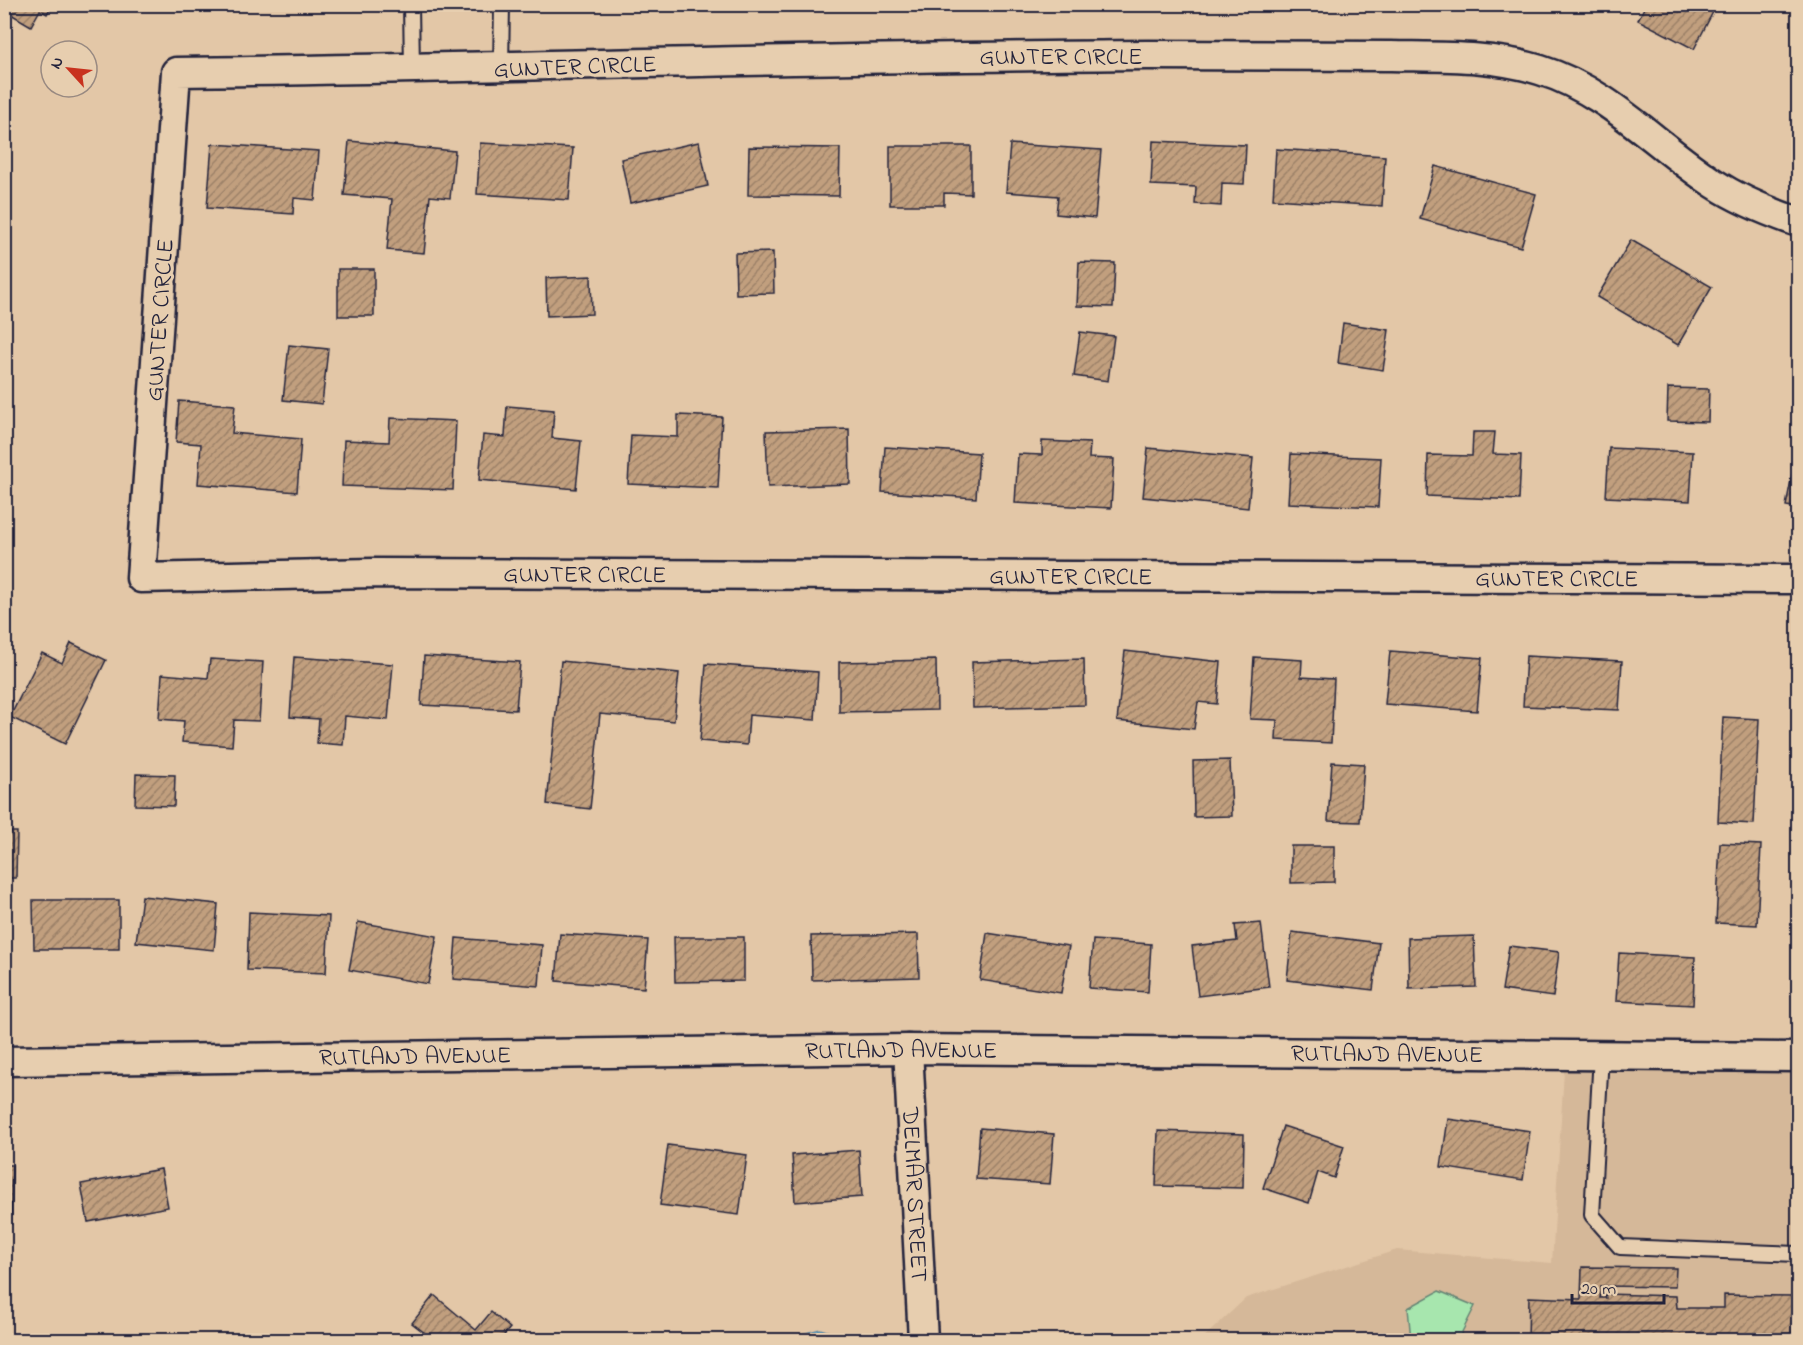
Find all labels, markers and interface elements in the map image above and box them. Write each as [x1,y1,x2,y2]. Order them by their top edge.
north arrow [39,39,99,99]
street label: GUNTER CIRCLE [980,41,1142,76]
street label: GUNTER CIRCLE [493,48,657,89]
text: N [44,53,71,73]
street label: GUNTER CIRCLE [138,238,185,403]
street label: GUNTER CIRCLE [503,559,666,594]
street label: GUNTER CIRCLE [989,561,1152,596]
street label: GUNTER CIRCLE [1475,563,1638,598]
street label: RUTLAND AVENUE [805,1034,997,1070]
street label: RUTLAND AVENUE [1291,1037,1483,1074]
street label: RUTLAND AVENUE [319,1039,511,1077]
street label: DELMAR STREET [891,1106,935,1283]
scale bar [1572,1267,1664,1305]
text: 20 m [1581,1277,1616,1303]

